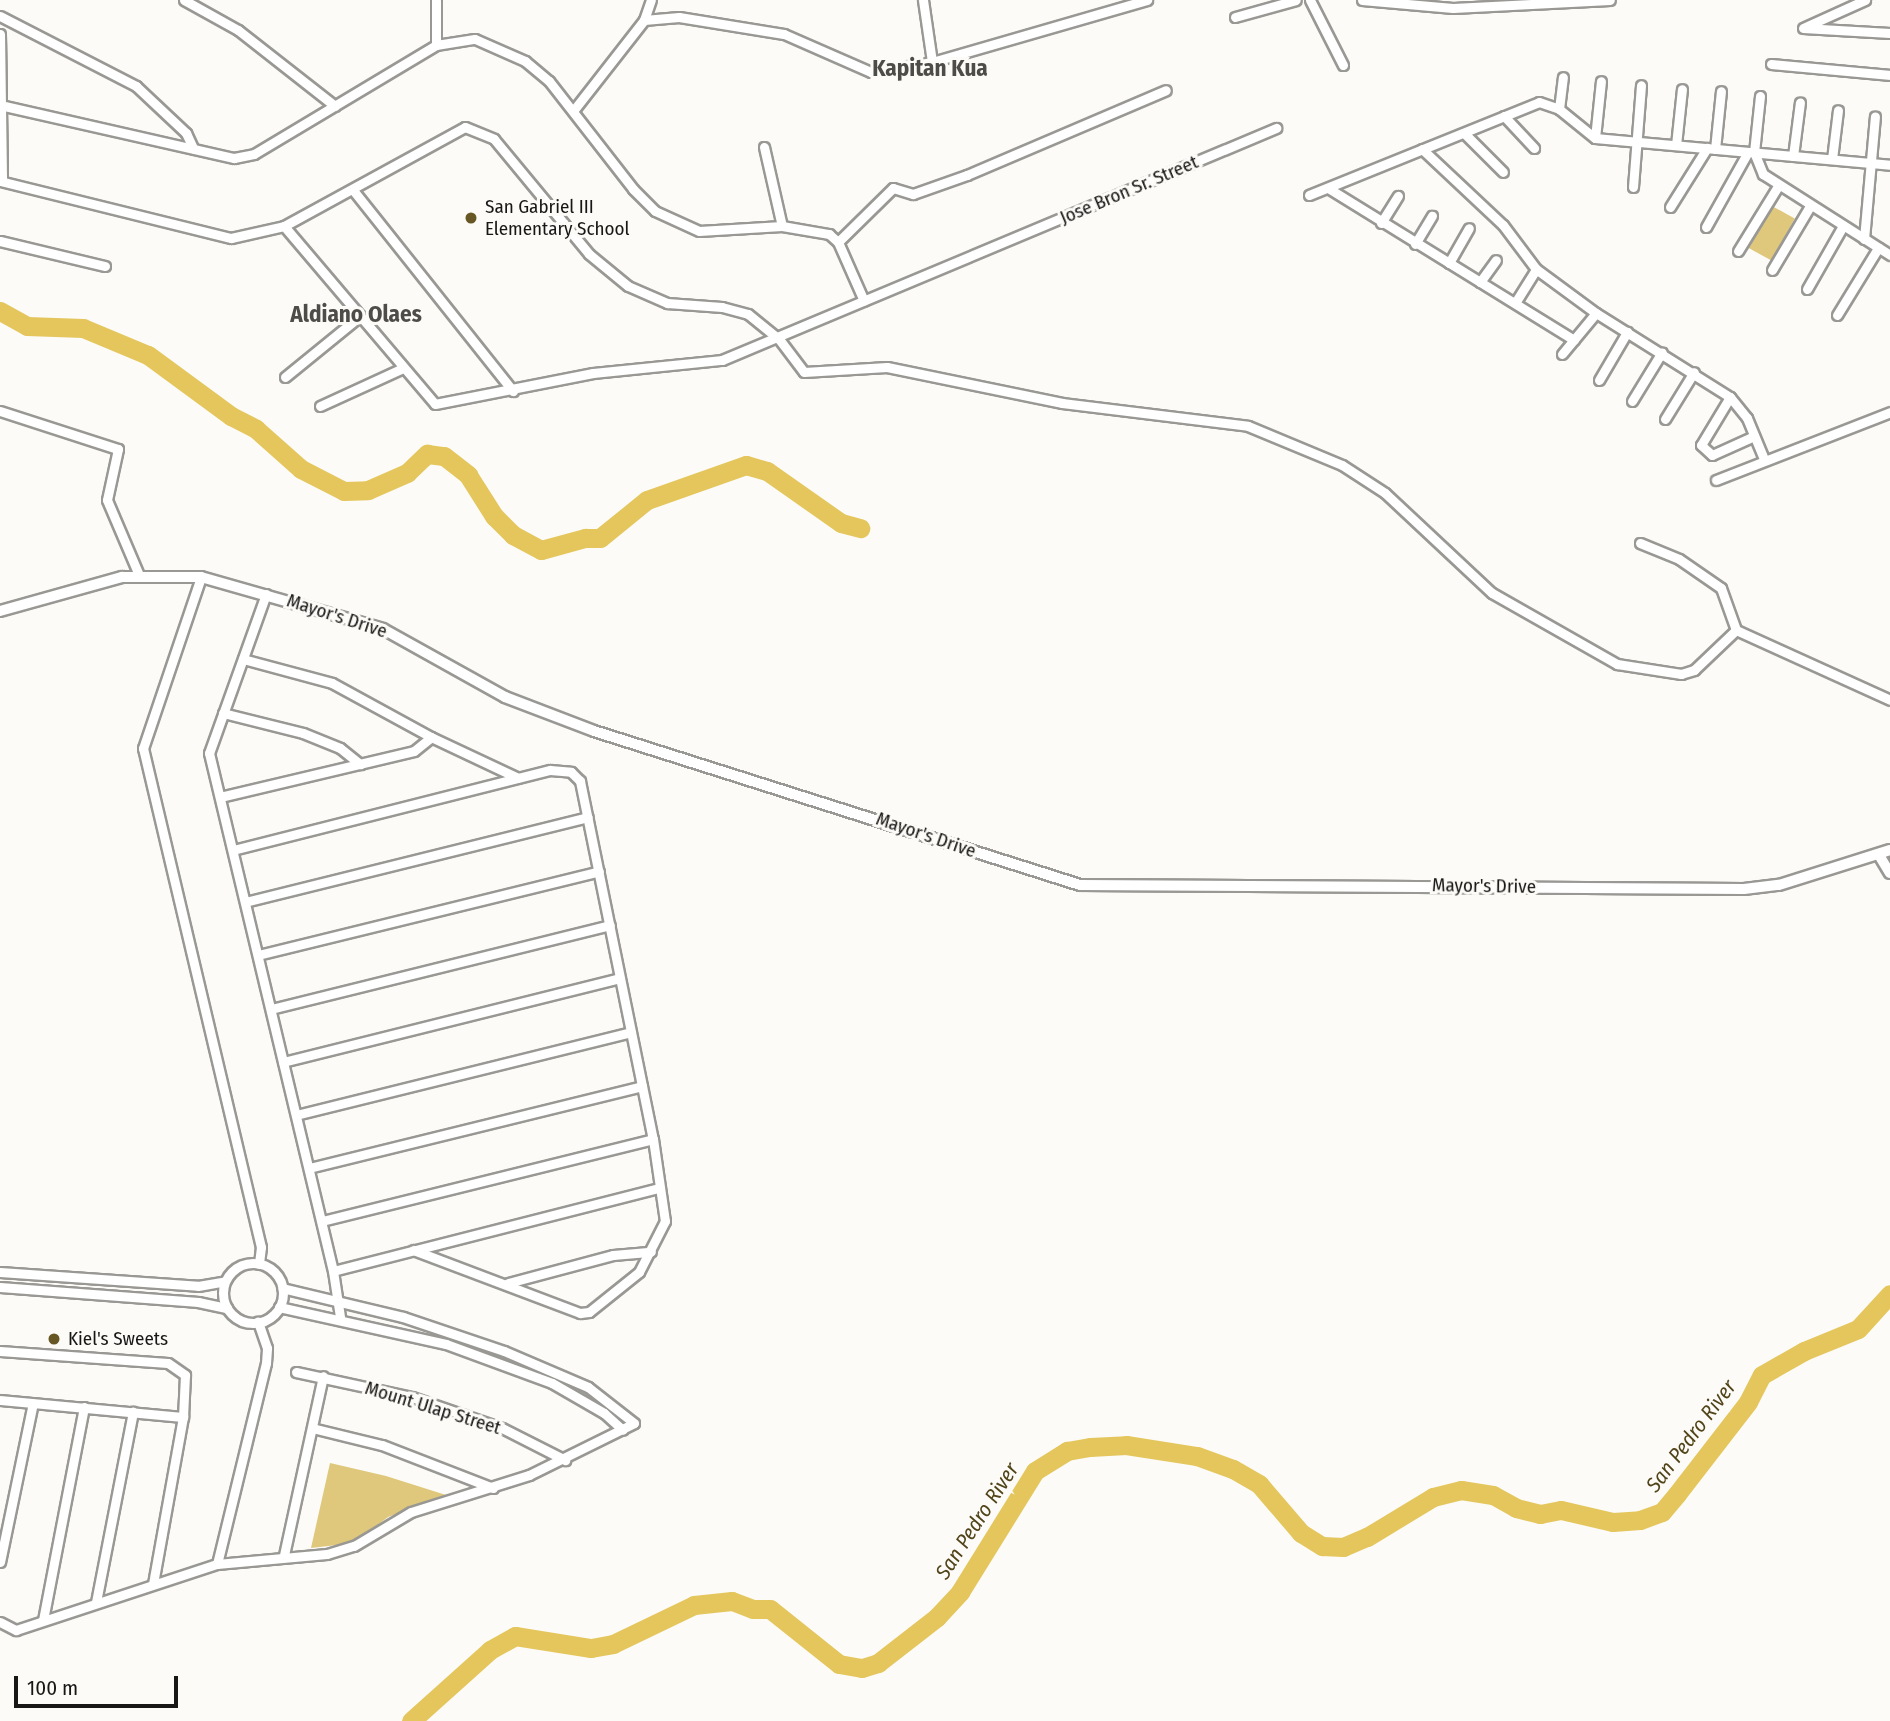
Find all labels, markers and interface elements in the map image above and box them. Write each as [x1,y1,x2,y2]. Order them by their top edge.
district label: Kapitan Kua [872,54,988,82]
street label: Jose Bron Sr. Street [1056,151,1202,229]
place label: San Gabriel III Elementary School [485,196,630,240]
marker: San Gabriel III Elementary School [463,210,479,226]
district label: Aldiano Olaes [290,300,422,328]
street label: Mayor's Drive [284,589,390,643]
street label: Mayor's Drive [873,807,979,863]
street label: Mayor's Drive [1432,874,1536,898]
place label: Kiel's Sweets [68,1328,168,1350]
marker: Kiel's Sweets [46,1331,62,1347]
water label: San Pedro River [1641,1375,1741,1497]
street label: Mount Ulap Street [362,1377,504,1439]
water label: San Pedro River [930,1458,1024,1584]
scale bar [18,1662,182,1706]
text: 100 m [27,1675,78,1701]

